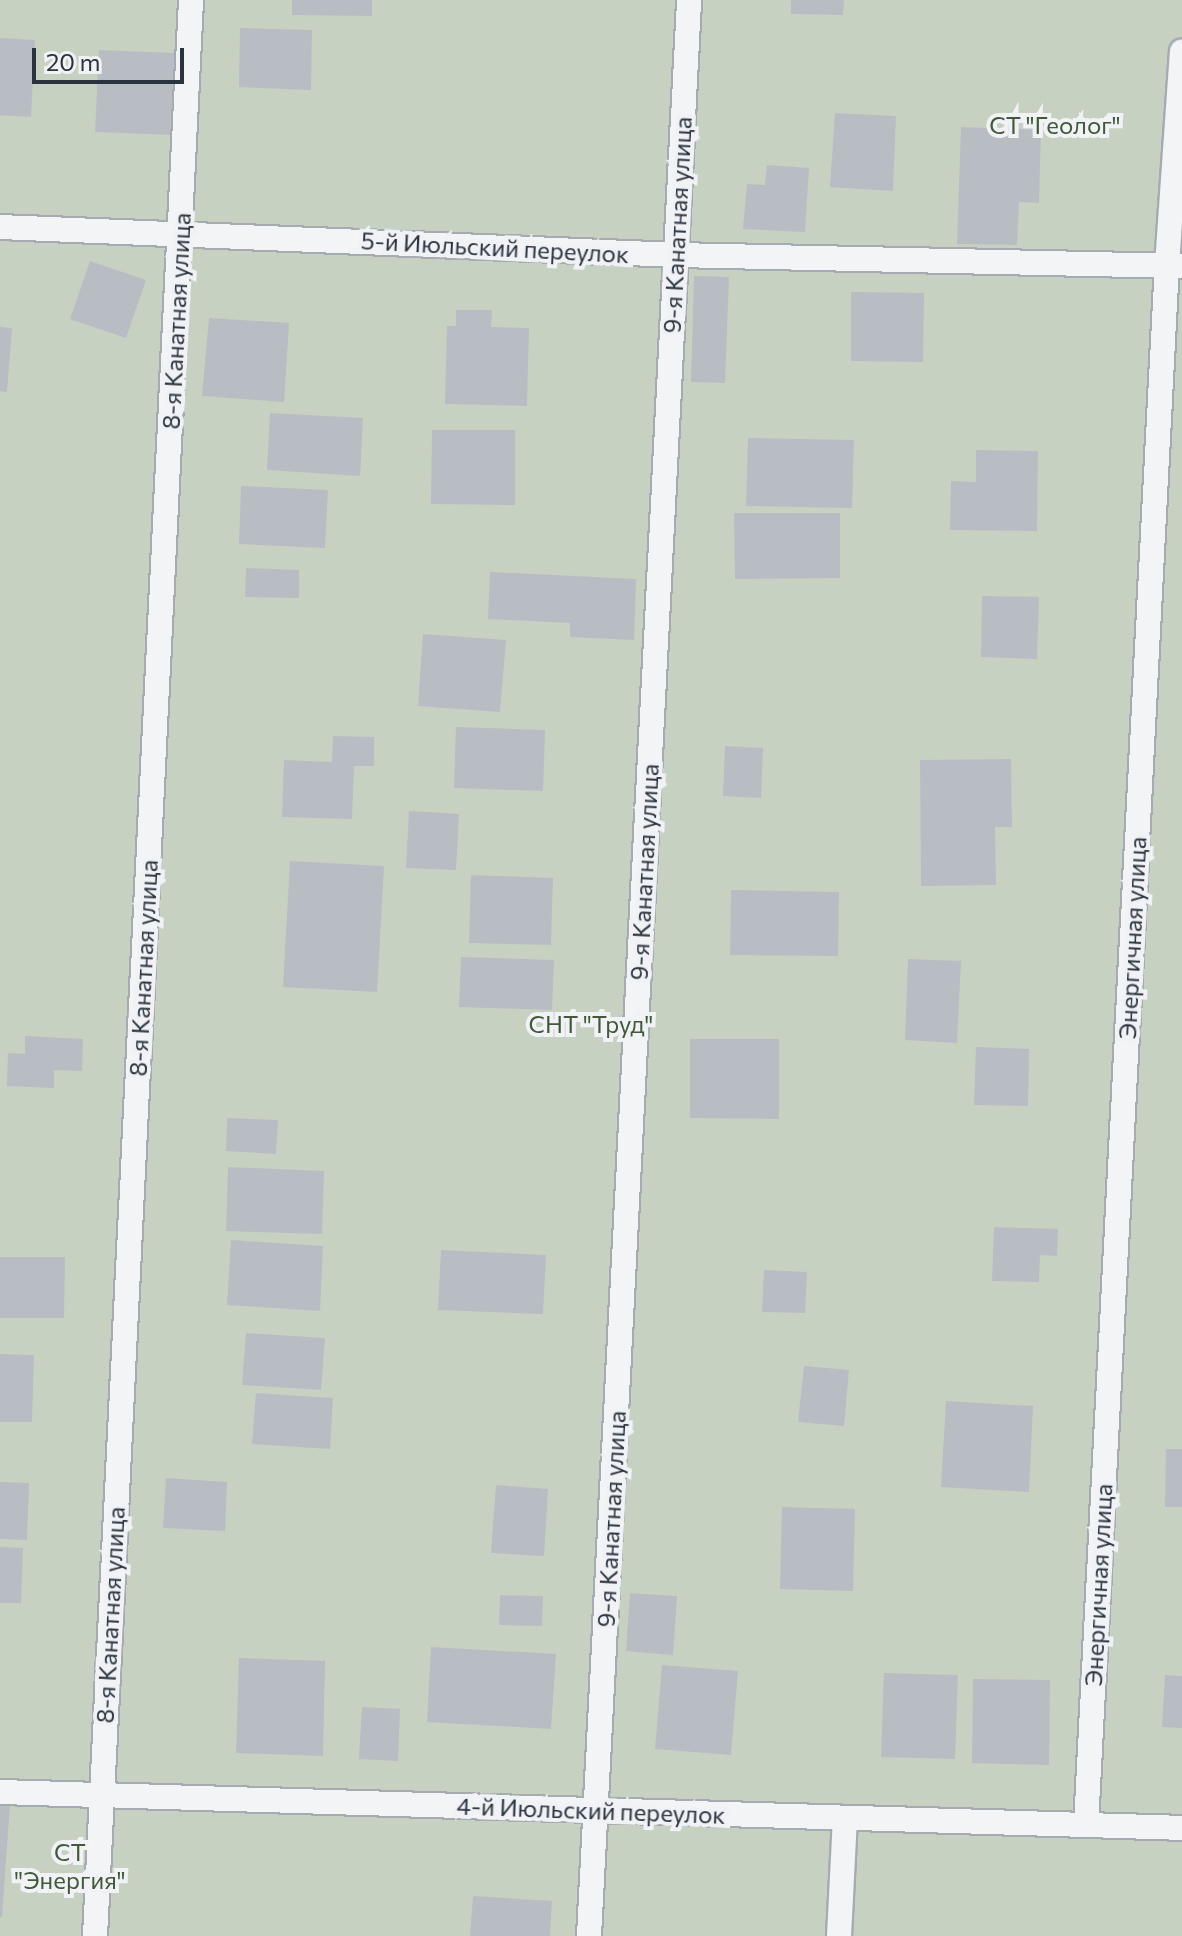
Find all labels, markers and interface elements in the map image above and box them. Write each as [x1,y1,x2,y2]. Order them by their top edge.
scale bar [36,32,188,82]
text: 20 m [46,47,100,76]
park label: СТ "Геолог" [989,111,1121,139]
street label: 9-я Канатная улица [657,116,697,334]
street label: 8-я Канатная улица [156,212,196,430]
street label: 5-й Июльский переулок [360,226,630,268]
street label: 9-я Канатная улица [624,763,664,981]
street label: Энергичная улица [1112,836,1152,1040]
street label: 8-я Канатная улица [123,859,163,1077]
park label: СНТ "Труд" [528,1010,654,1038]
street label: 9-я Канатная улица [591,1410,631,1628]
street label: Энергичная улица [1078,1483,1118,1687]
street label: 8-я Канатная улица [90,1506,130,1724]
street label: 4-й Июльский переулок [456,1791,726,1829]
park label: СТ "Энергия" [14,1838,126,1894]

